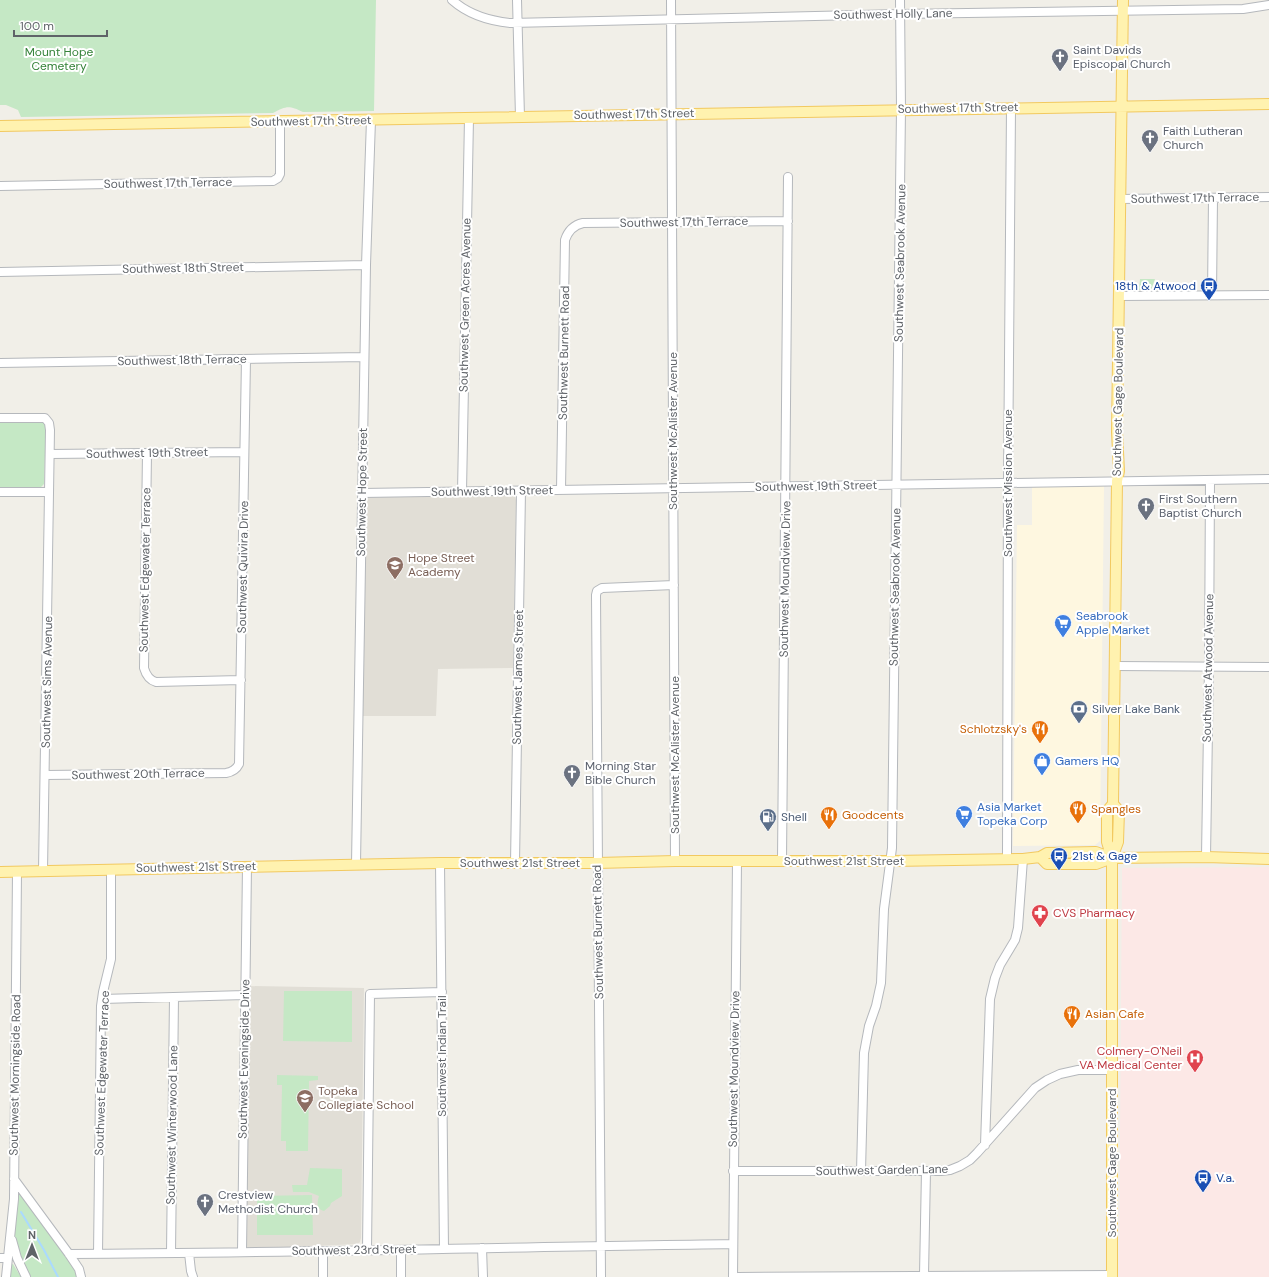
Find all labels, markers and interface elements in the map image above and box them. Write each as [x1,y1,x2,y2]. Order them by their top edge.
street label: Southwest Holly Lane [833,5,953,23]
scale bar [14,12,107,38]
text: 100 m [20,18,54,34]
place label: Saint Davids Episcopal Church [1073,42,1171,72]
park label: Mount Hope Cemetery [25,44,93,74]
church icon: Saint Davids Episcopal Church [1050,47,1070,72]
street label: Southwest 17th Street [897,99,1019,117]
street label: Southwest 17th Street [573,105,695,123]
street label: Southwest 17th Street [250,112,372,130]
place label: Faith Lutheran Church [1163,123,1243,153]
church icon: Faith Lutheran Church [1140,128,1160,153]
street label: Southwest 17th Terrace [104,174,233,192]
street label: Southwest Seabrook Avenue [891,184,909,342]
street label: Southwest 17th Terrace [1131,189,1260,207]
street label: Southwest 17th Terrace [620,213,749,231]
street label: Southwest Green Acres Avenue [455,217,475,392]
street label: Southwest 18th Street [122,259,244,277]
bus stop icon: 18th & Atwood [1199,276,1219,301]
place label: 18th & Atwood [1115,278,1196,294]
street label: Southwest Burnett Road [555,286,573,420]
street label: Southwest Gage Boulevard [1109,327,1127,477]
street label: Southwest 18th Terrace [117,351,247,369]
street label: Southwest McAlister Avenue [665,352,681,510]
street label: Southwest Mission Avenue [1000,409,1016,557]
street label: Southwest Hope Street [353,427,371,557]
street label: Southwest 19th Street [86,444,208,462]
street label: Southwest 19th Street [755,477,877,495]
street label: Southwest 19th Street [431,482,553,500]
street label: Southwest Edgewater Terrace [136,487,154,653]
place label: First Southern Baptist Church [1159,491,1242,521]
church icon: First Southern Baptist Church [1136,496,1156,521]
street label: Southwest Quivira Drive [234,500,252,634]
street label: Southwest Moundview Drive [776,500,794,658]
street label: Southwest Seabrook Avenue [886,508,904,666]
place label: Hope Street Academy [408,550,475,580]
school or university icon: Hope Street Academy [385,555,405,580]
street label: Southwest Atwood Avenue [1199,593,1217,743]
place label: Seabrook Apple Market [1076,608,1150,638]
street label: Southwest James Street [509,609,527,745]
supermarket icon: Seabrook Apple Market [1053,613,1073,638]
street label: Southwest Sims Avenue [38,615,56,748]
street label: Southwest McAlister Avenue [667,676,683,834]
bank icon: Silver Lake Bank [1069,699,1089,724]
place label: Silver Lake Bank [1092,701,1180,717]
restaurant icon: Schlotzsky's [1030,719,1050,744]
place label: Schlotzsky's [960,721,1027,737]
shop icon: Gamers HQ [1032,751,1052,776]
place label: Gamers HQ [1055,753,1119,769]
place label: Morning Star Bible Church [585,758,656,788]
church icon: Morning Star Bible Church [562,763,582,788]
street label: Southwest 20th Terrace [71,765,205,783]
place label: Asia Market Topeka Corp [977,799,1048,829]
restaurant icon: Spangles [1068,799,1088,824]
place label: Spangles [1091,801,1141,817]
supermarket icon: Asia Market Topeka Corp [954,804,974,829]
restaurant icon: Goodcents [819,805,839,830]
fuel station icon: Shell [758,807,778,832]
place label: Goodcents [842,807,904,823]
place label: Shell [781,809,807,825]
bus stop icon: 21st & Gage [1049,846,1069,871]
place label: 21st & Gage [1072,848,1137,864]
street label: Southwest 21st Street [784,853,904,869]
street label: Southwest 21st Street [460,855,580,871]
street label: Southwest 21st Street [136,858,257,876]
street label: Southwest Burnett Road [589,865,607,999]
pharmacy icon: CVS Pharmacy [1030,903,1050,928]
place label: CVS Pharmacy [1053,905,1135,921]
street label: Southwest Eveningside Drive [235,979,253,1139]
street label: Southwest Edgewater Terrace [91,990,113,1156]
street label: Southwest Moundview Drive [725,990,743,1148]
street label: Southwest Morningside Road [6,994,24,1156]
street label: Southwest Indian Trail [434,995,450,1117]
restaurant icon: Asian Cafe [1062,1004,1082,1029]
place label: Asian Cafe [1085,1006,1144,1022]
place label: Colmery-O'Neil VA Medical Center [1079,1043,1183,1073]
street label: Southwest Winterwood Lane [163,1045,181,1205]
hospital icon: Colmery-O'Neil VA Medical Center [1185,1048,1205,1073]
place label: Topeka Collegiate School [318,1083,414,1113]
school or university icon: Topeka Collegiate School [295,1088,315,1113]
street label: Southwest Gage Boulevard [1104,1089,1120,1237]
street label: Southwest Garden Lane [815,1161,949,1179]
bus stop icon: V.a. [1193,1168,1213,1193]
place label: V.a. [1216,1170,1234,1186]
place label: Crestview Methodist Church [218,1187,318,1217]
church icon: Crestview Methodist Church [195,1192,215,1217]
north arrow [12,1225,52,1265]
text: N [28,1228,36,1242]
street label: Southwest 23rd Street [291,1241,417,1259]

